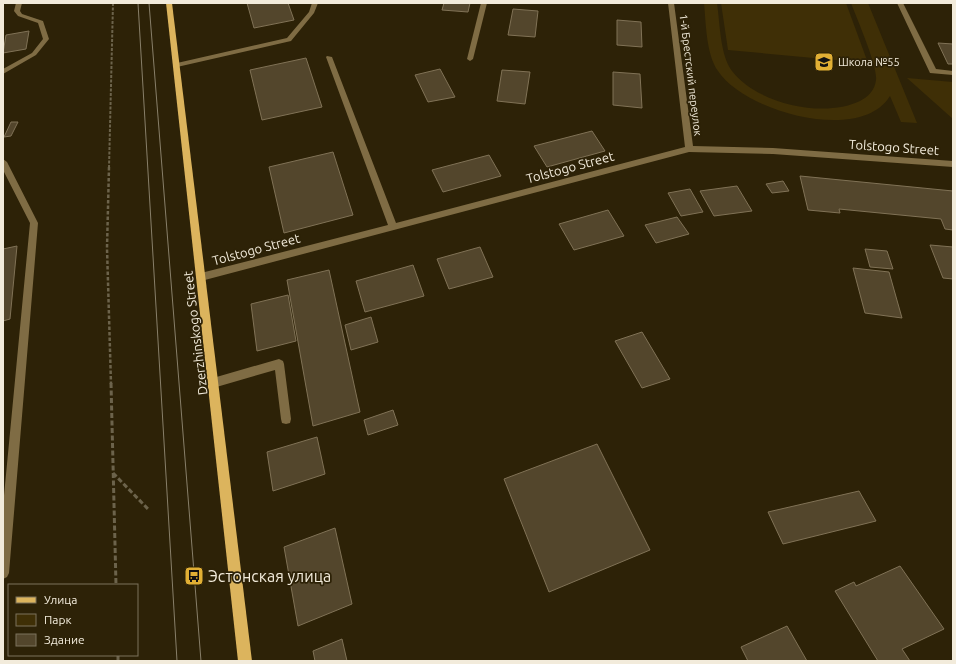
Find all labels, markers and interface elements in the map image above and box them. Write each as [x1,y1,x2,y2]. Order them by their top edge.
street label: 1-й Брестский переулок [678,13,704,137]
school or university icon: Школа №55 [813,51,835,73]
place label: Школа №55 [838,56,900,68]
street label: Tolstogo Street [848,137,940,157]
street label: Tolstogo Street [525,149,615,185]
street label: Tolstogo Street [211,231,301,267]
street label: Dzerzhinskogo Street [180,270,210,396]
bus stop icon: Эстонская улица [183,565,205,587]
place label: Эстонская улица [208,567,331,585]
legend [8,584,138,656]
text: Улица [44,593,77,606]
text: Парк [44,613,72,626]
text: Здание [44,633,85,646]

